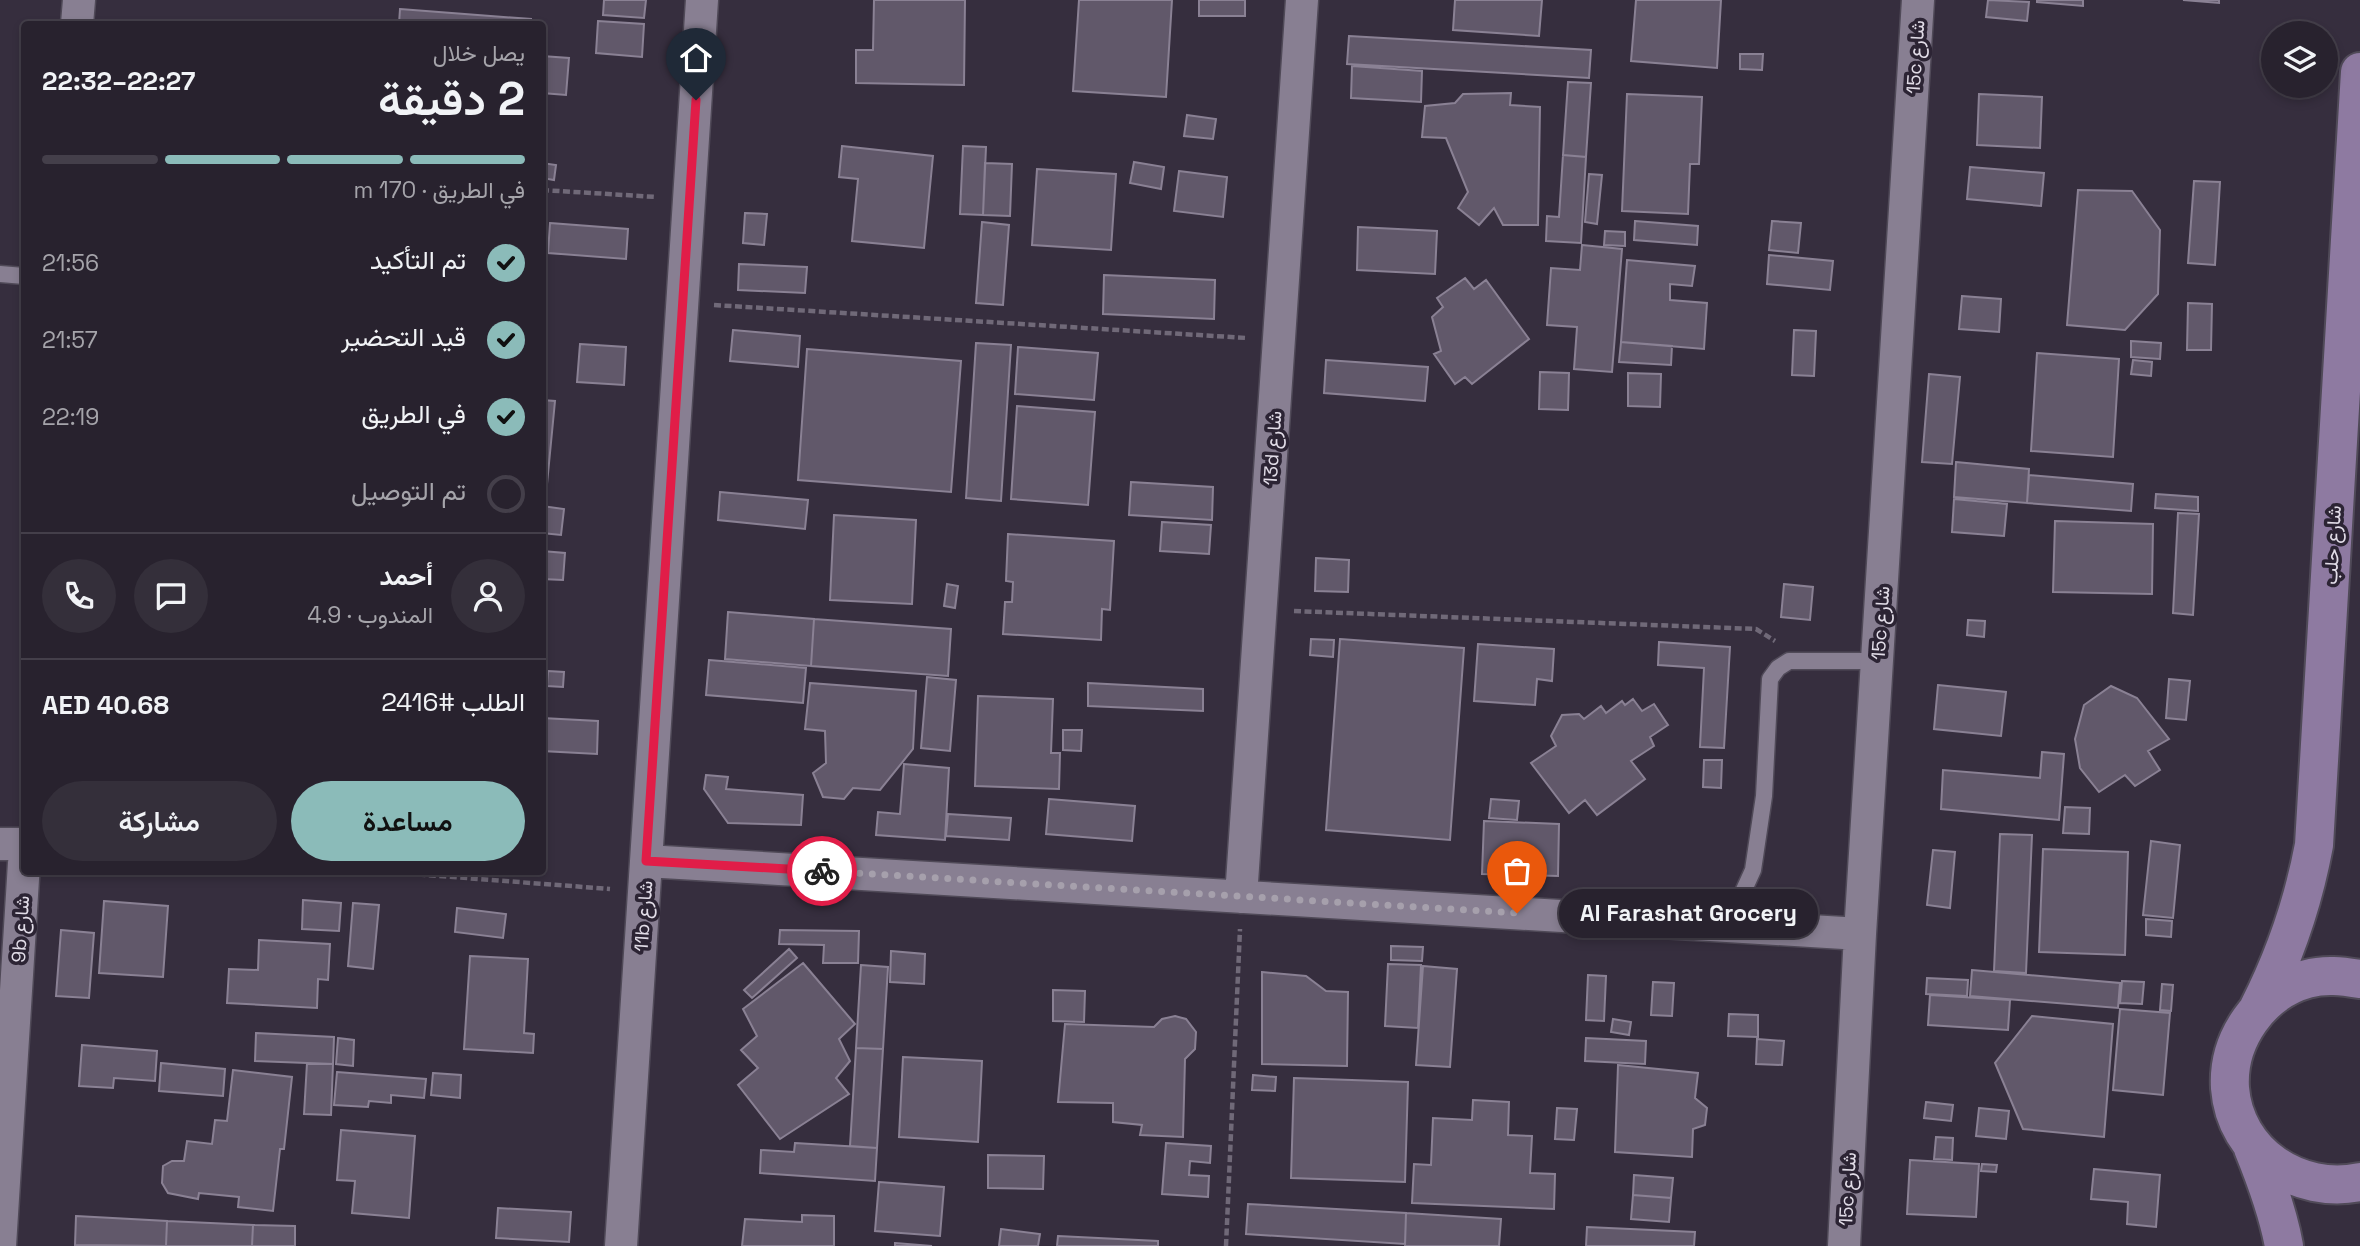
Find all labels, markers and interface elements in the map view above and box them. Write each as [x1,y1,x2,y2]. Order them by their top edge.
street label: 15c شارع [1900,19,1931,95]
map controls [2261,21,2338,98]
button: layers [2261,21,2338,98]
pin [666,28,726,100]
text: يصل خلال [433,38,525,68]
icon: home [677,39,715,77]
text: 22:27–22:32 [42,64,195,98]
text: 2 دقيقة [378,70,525,128]
text: في الطريق · 170 m [353,175,525,205]
text: تم التأكيد [370,243,466,277]
icon: check [487,244,525,282]
text: 21:56 [42,248,99,278]
text: قيد التحضير [341,320,466,354]
icon: check [487,321,525,359]
text: 21:57 [42,325,98,355]
text: في الطريق [361,397,466,431]
icon: check [487,398,525,436]
text: 22:19 [42,402,99,432]
street label: 13d شارع [1257,410,1288,486]
text: تم التوصيل [351,474,466,508]
street label: شارع حلب [2318,505,2347,585]
button: phone [42,559,116,633]
button: chat [134,559,208,633]
text: أحمد [380,559,433,593]
button: person [451,559,525,633]
street label: 15c شارع [1865,585,1896,661]
text: المندوب · 4.9 [307,600,433,630]
text: الطلب #2416 [381,685,525,719]
text: AED 40.68 [42,688,169,722]
button: مشاركة [42,781,277,861]
button: مساعدة [291,781,525,861]
courier [787,836,857,906]
pin [1487,841,1547,913]
icon: bike [803,852,841,890]
icon: bag [1498,852,1536,890]
street label: 11b شارع [629,880,658,952]
callout: Al Farashat Grocery [1559,888,1818,937]
street label: 9b شارع [6,895,35,963]
text: Al Farashat Grocery [1580,898,1797,928]
street label: 15c شارع [1833,1152,1862,1227]

